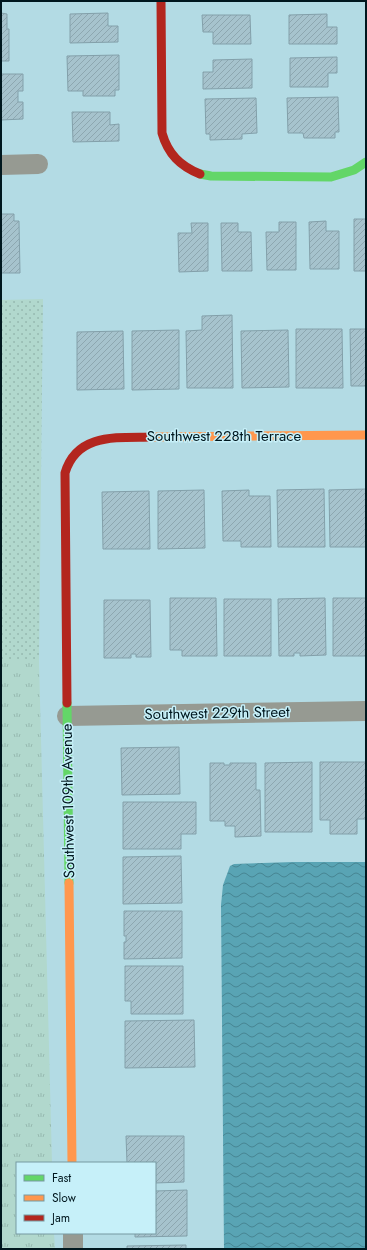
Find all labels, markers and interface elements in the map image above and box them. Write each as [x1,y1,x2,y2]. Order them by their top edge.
street label: Southwest 228th Terrace [147,425,301,447]
street label: Southwest 229th Street [144,701,290,725]
street label: Southwest 109th Avenue [56,723,80,878]
legend [16,1162,156,1234]
text: Fast [52,1169,71,1187]
text: Slow [52,1189,77,1207]
text: Jam [50,1209,70,1227]

